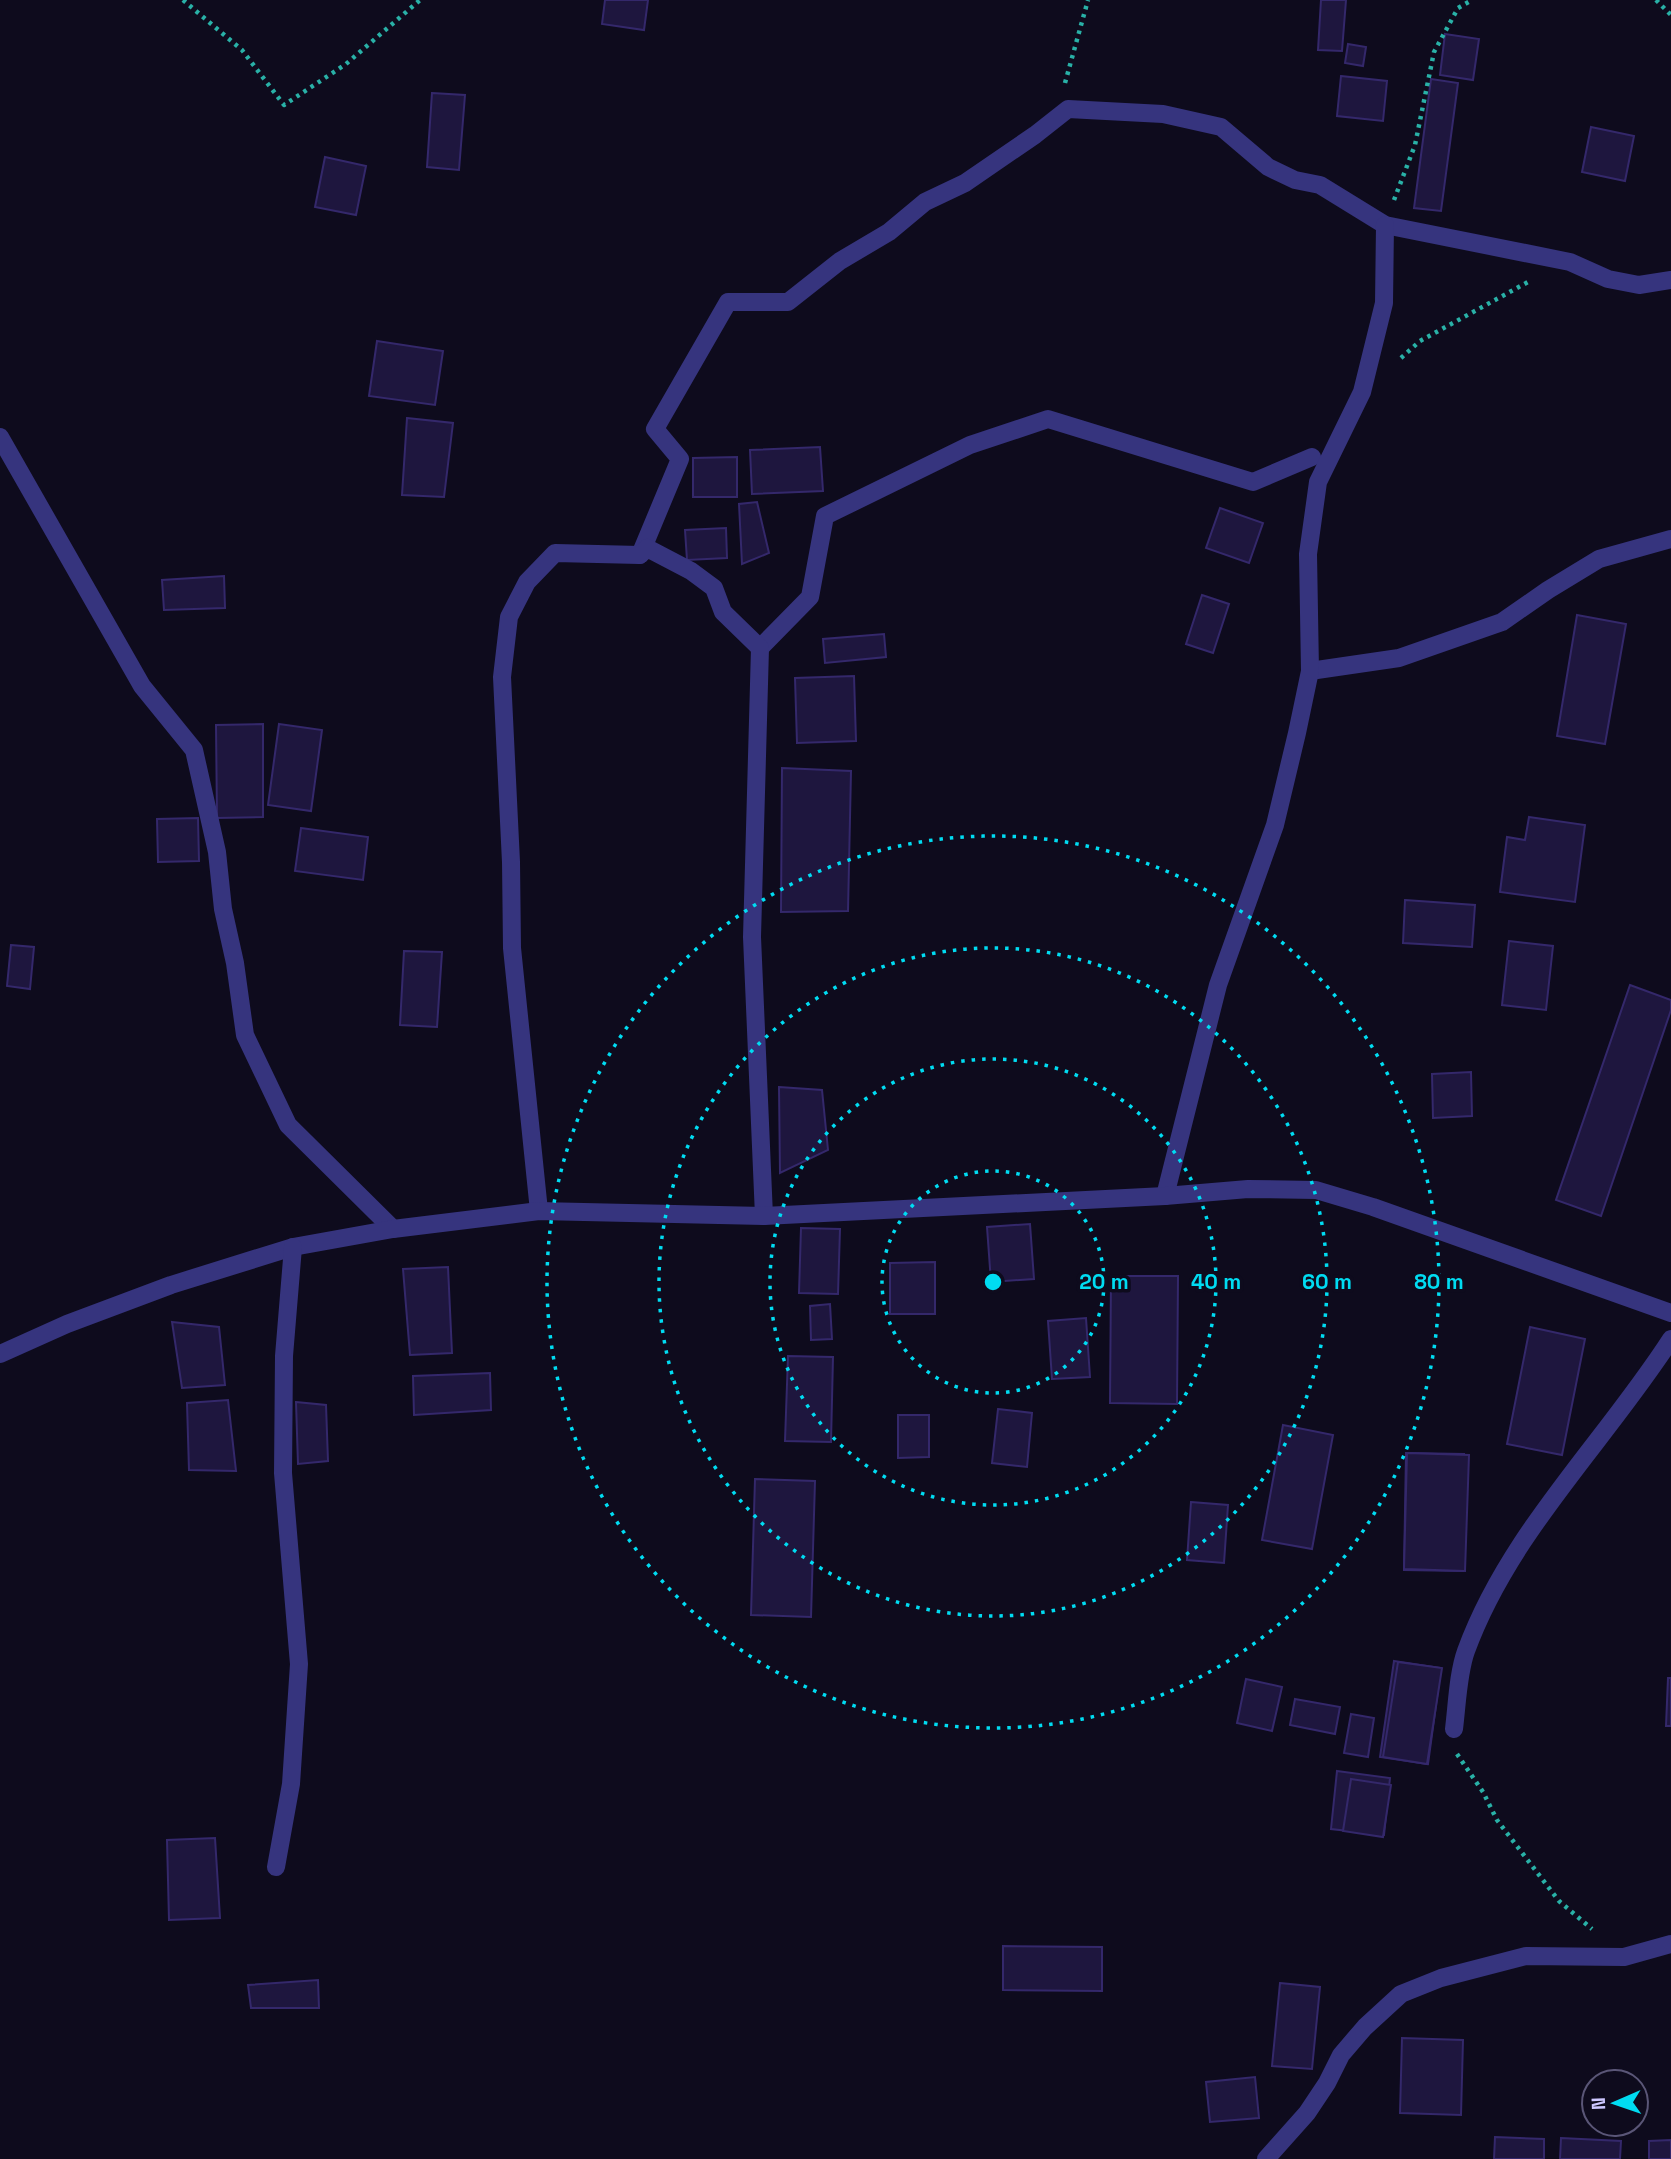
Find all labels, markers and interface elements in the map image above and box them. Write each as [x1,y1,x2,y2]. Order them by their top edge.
text: 20 m [1079,1268,1129,1295]
text: 40 m [1191,1268,1241,1295]
text: 60 m [1302,1268,1352,1295]
text: 80 m [1414,1268,1464,1295]
centre of rings [981,1270,1005,1294]
north arrow [1580,2068,1650,2138]
text: N [1586,2097,1611,2110]

